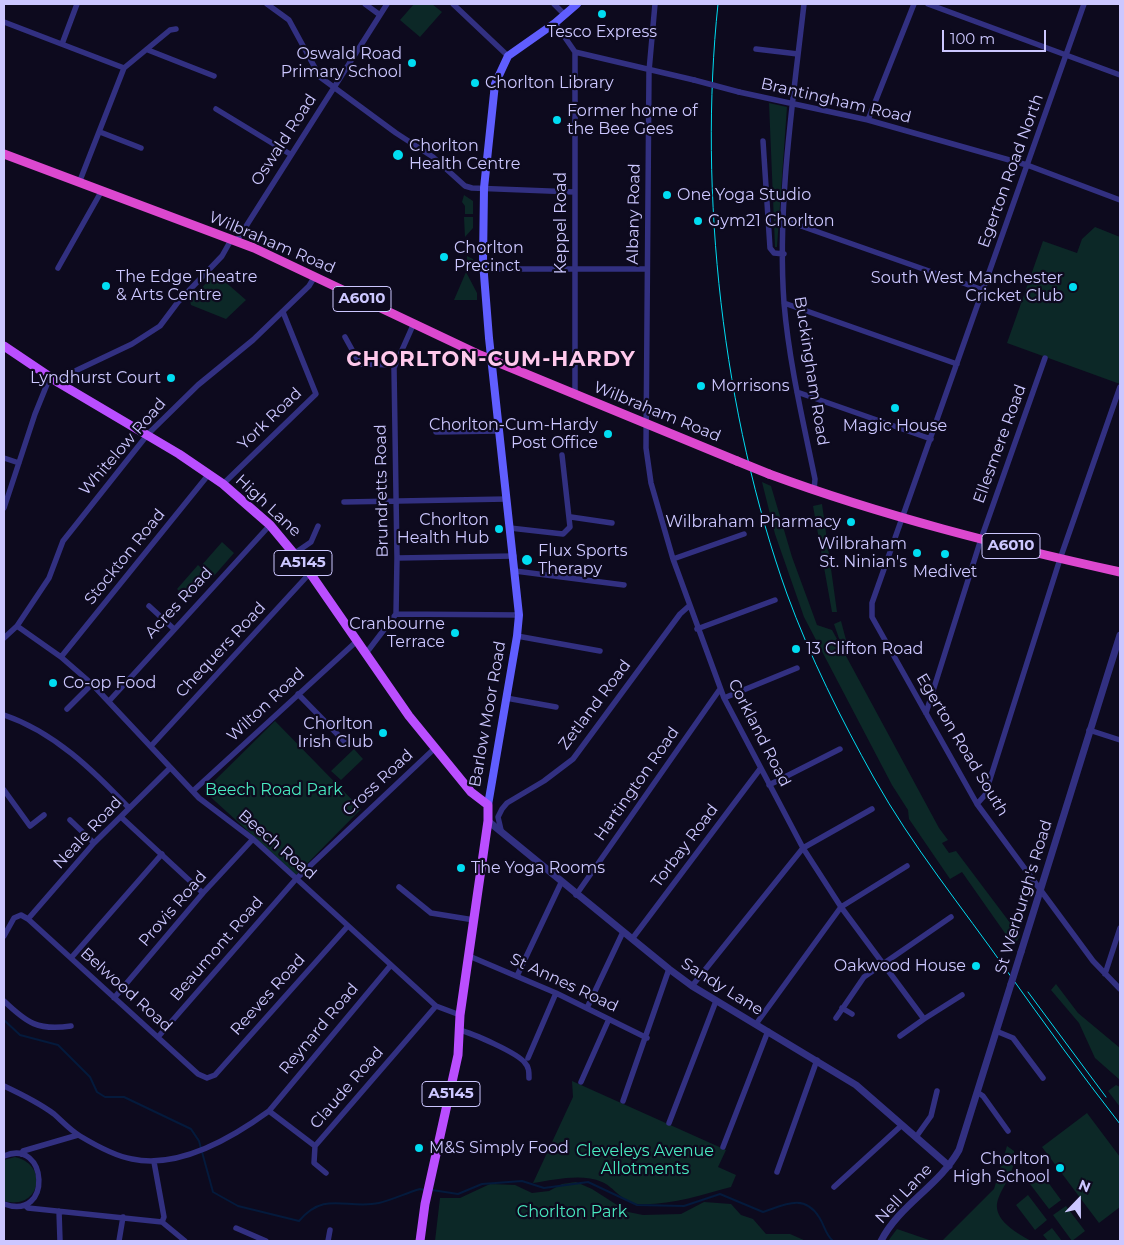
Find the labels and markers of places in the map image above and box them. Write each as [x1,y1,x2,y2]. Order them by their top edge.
marker: Tesco Express [596,8,608,20]
place label: Tesco Express [547,22,657,42]
place label: Oswald Road Primary School [281,44,402,82]
marker: Oswald Road Primary School [406,57,418,69]
place label: Chorlton Library [485,73,614,93]
marker: Chorlton Library [469,77,481,89]
place label: Former home of the Bee Gees [567,101,698,139]
marker: Former home of the Bee Gees [551,114,563,126]
place label: Chorlton Health Centre [409,136,520,174]
marker: Chorlton Health Centre [391,148,405,162]
place label: One Yoga Studio [677,185,811,205]
marker: One Yoga Studio [661,189,673,201]
place label: Gym21 Chorlton [708,211,835,231]
marker: Gym21 Chorlton [692,215,704,227]
place label: Chorlton Precinct [454,238,524,276]
marker: Chorlton Precinct [438,251,450,263]
place label: The Edge Theatre & Arts Centre [116,267,257,305]
place label: South West Manchester Cricket Club [871,268,1063,306]
marker: The Edge Theatre & Arts Centre [100,280,112,292]
marker: South West Manchester Cricket Club [1067,281,1079,293]
place label: Lyndhurst Court [30,368,161,388]
marker: Lyndhurst Court [165,372,177,384]
place label: Morrisons [711,376,790,396]
marker: Morrisons [695,380,707,392]
marker: Magic House [889,402,901,414]
place label: Chorlton-Cum-Hardy Post Office [429,415,598,453]
place label: Magic House [843,416,947,436]
marker: Chorlton-Cum-Hardy Post Office [602,428,614,440]
place label: Chorlton Health Hub [397,510,489,548]
place label: Wilbraham Pharmacy [665,512,841,532]
marker: Wilbraham Pharmacy [845,516,857,528]
marker: Chorlton Health Hub [493,523,505,535]
place label: Wilbraham St. Ninian's [818,534,907,572]
place label: Flux Sports Therapy [538,541,628,579]
marker: Wilbraham St. Ninian's [911,547,923,559]
marker: Medivet [939,548,951,560]
marker: Flux Sports Therapy [520,553,534,567]
place label: Medivet [913,562,977,582]
place label: Cranbourne Terrace [349,614,445,652]
marker: Cranbourne Terrace [449,627,461,639]
place label: 13 Clifton Road [806,639,923,659]
marker: 13 Clifton Road [790,643,802,655]
place label: Co-op Food [63,673,156,693]
marker: Co-op Food [47,677,59,689]
place label: Chorlton Irish Club [298,714,373,752]
marker: Chorlton Irish Club [377,727,389,739]
place label: The Yoga Rooms [471,858,605,878]
marker: The Yoga Rooms [455,862,467,874]
place label: Oakwood House [834,956,966,976]
marker: Oakwood House [970,960,982,972]
place label: M&S Simply Food [429,1138,569,1158]
marker: M&S Simply Food [413,1142,425,1154]
place label: Chorlton High School [953,1149,1050,1187]
marker: Chorlton High School [1054,1162,1066,1174]

